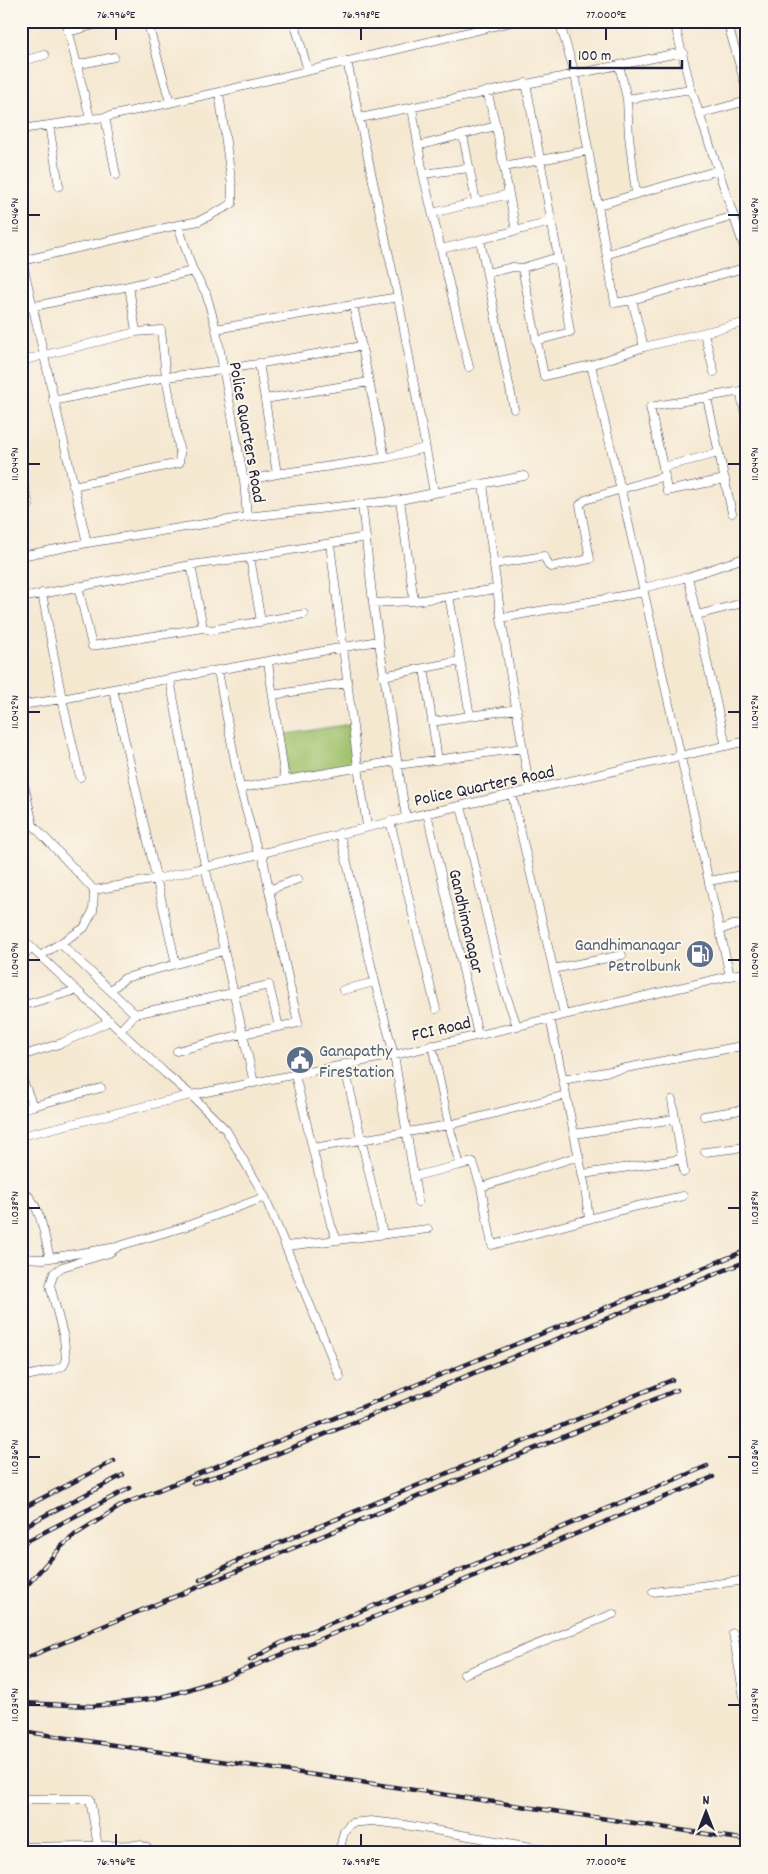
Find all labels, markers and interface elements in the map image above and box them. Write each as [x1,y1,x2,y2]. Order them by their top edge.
text: 76.996°E [97,7,136,24]
text: 76.998°E [342,7,380,24]
text: 77.000°E [586,7,627,24]
scale bar [570,38,683,70]
text: 100 m [578,46,611,68]
text: 11.046°N [7,198,24,232]
text: 11.046°N [747,198,764,232]
street label: Police Quarters Road [221,360,270,505]
text: 11.044°N [7,447,24,481]
text: 11.044°N [747,447,764,481]
text: 11.042°N [7,695,24,729]
text: 11.042°N [747,695,764,729]
street label: Police Quarters Road [412,760,557,815]
street label: Gandhimanagar [440,867,489,977]
place label: Gandhimanagar Petrolbunk [575,934,681,980]
fuel station icon: Gandhimanagar Petrolbunk [685,939,715,969]
text: 11.040°N [7,942,24,978]
text: 11.040°N [747,942,764,978]
street label: FCI Road [409,1011,474,1049]
place label: Ganapathy FireStation [319,1040,394,1086]
public building icon: Ganapathy FireStation [285,1045,315,1075]
text: 11.038°N [7,1191,24,1225]
text: 11.038°N [747,1191,764,1225]
text: 11.036°N [7,1440,24,1474]
text: 11.036°N [747,1440,764,1474]
text: 11.034°N [7,1688,24,1722]
text: 11.034°N [747,1688,764,1722]
north arrow [680,1786,730,1836]
text: N [703,1791,710,1811]
text: 76.996°E [97,1854,136,1871]
text: 76.998°E [342,1854,380,1871]
text: 77.000°E [586,1854,627,1871]

